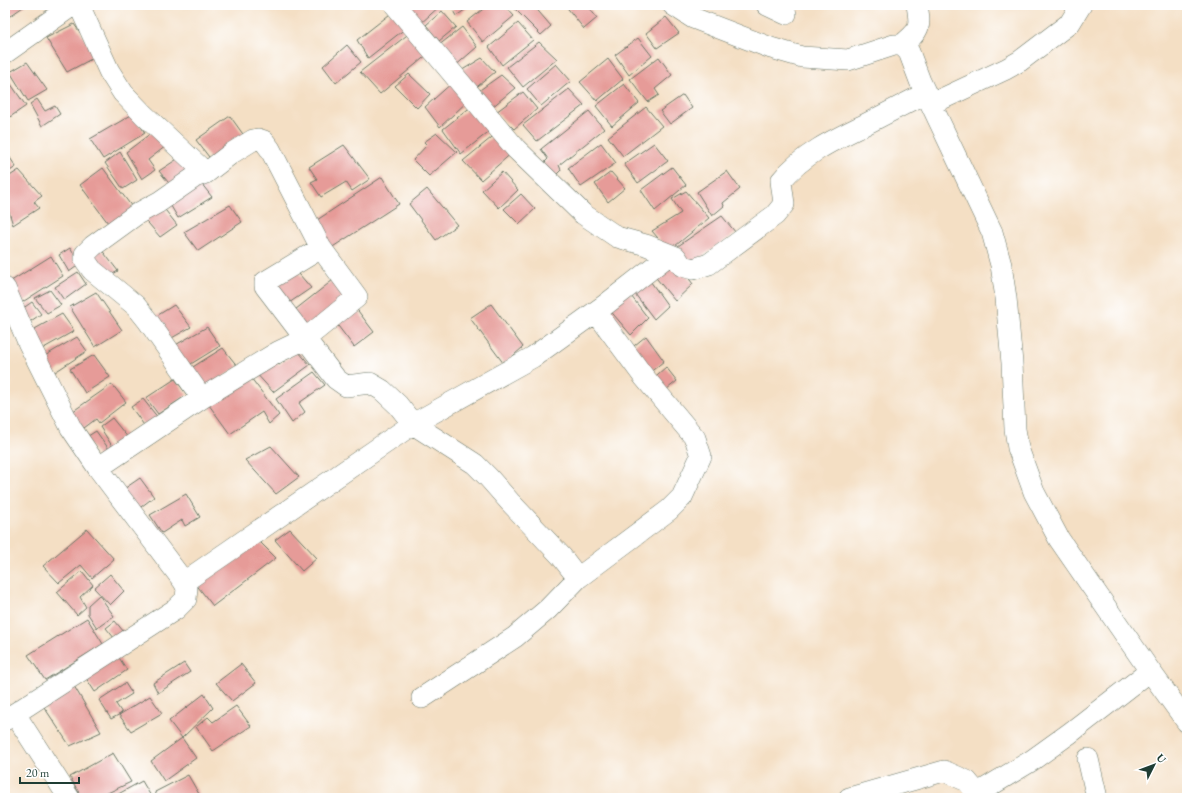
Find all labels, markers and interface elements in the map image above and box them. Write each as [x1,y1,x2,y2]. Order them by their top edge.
north arrow [1134,745,1174,785]
text: U [1153,751,1170,767]
scale bar [20,759,79,785]
text: 20 m [26,765,50,781]

